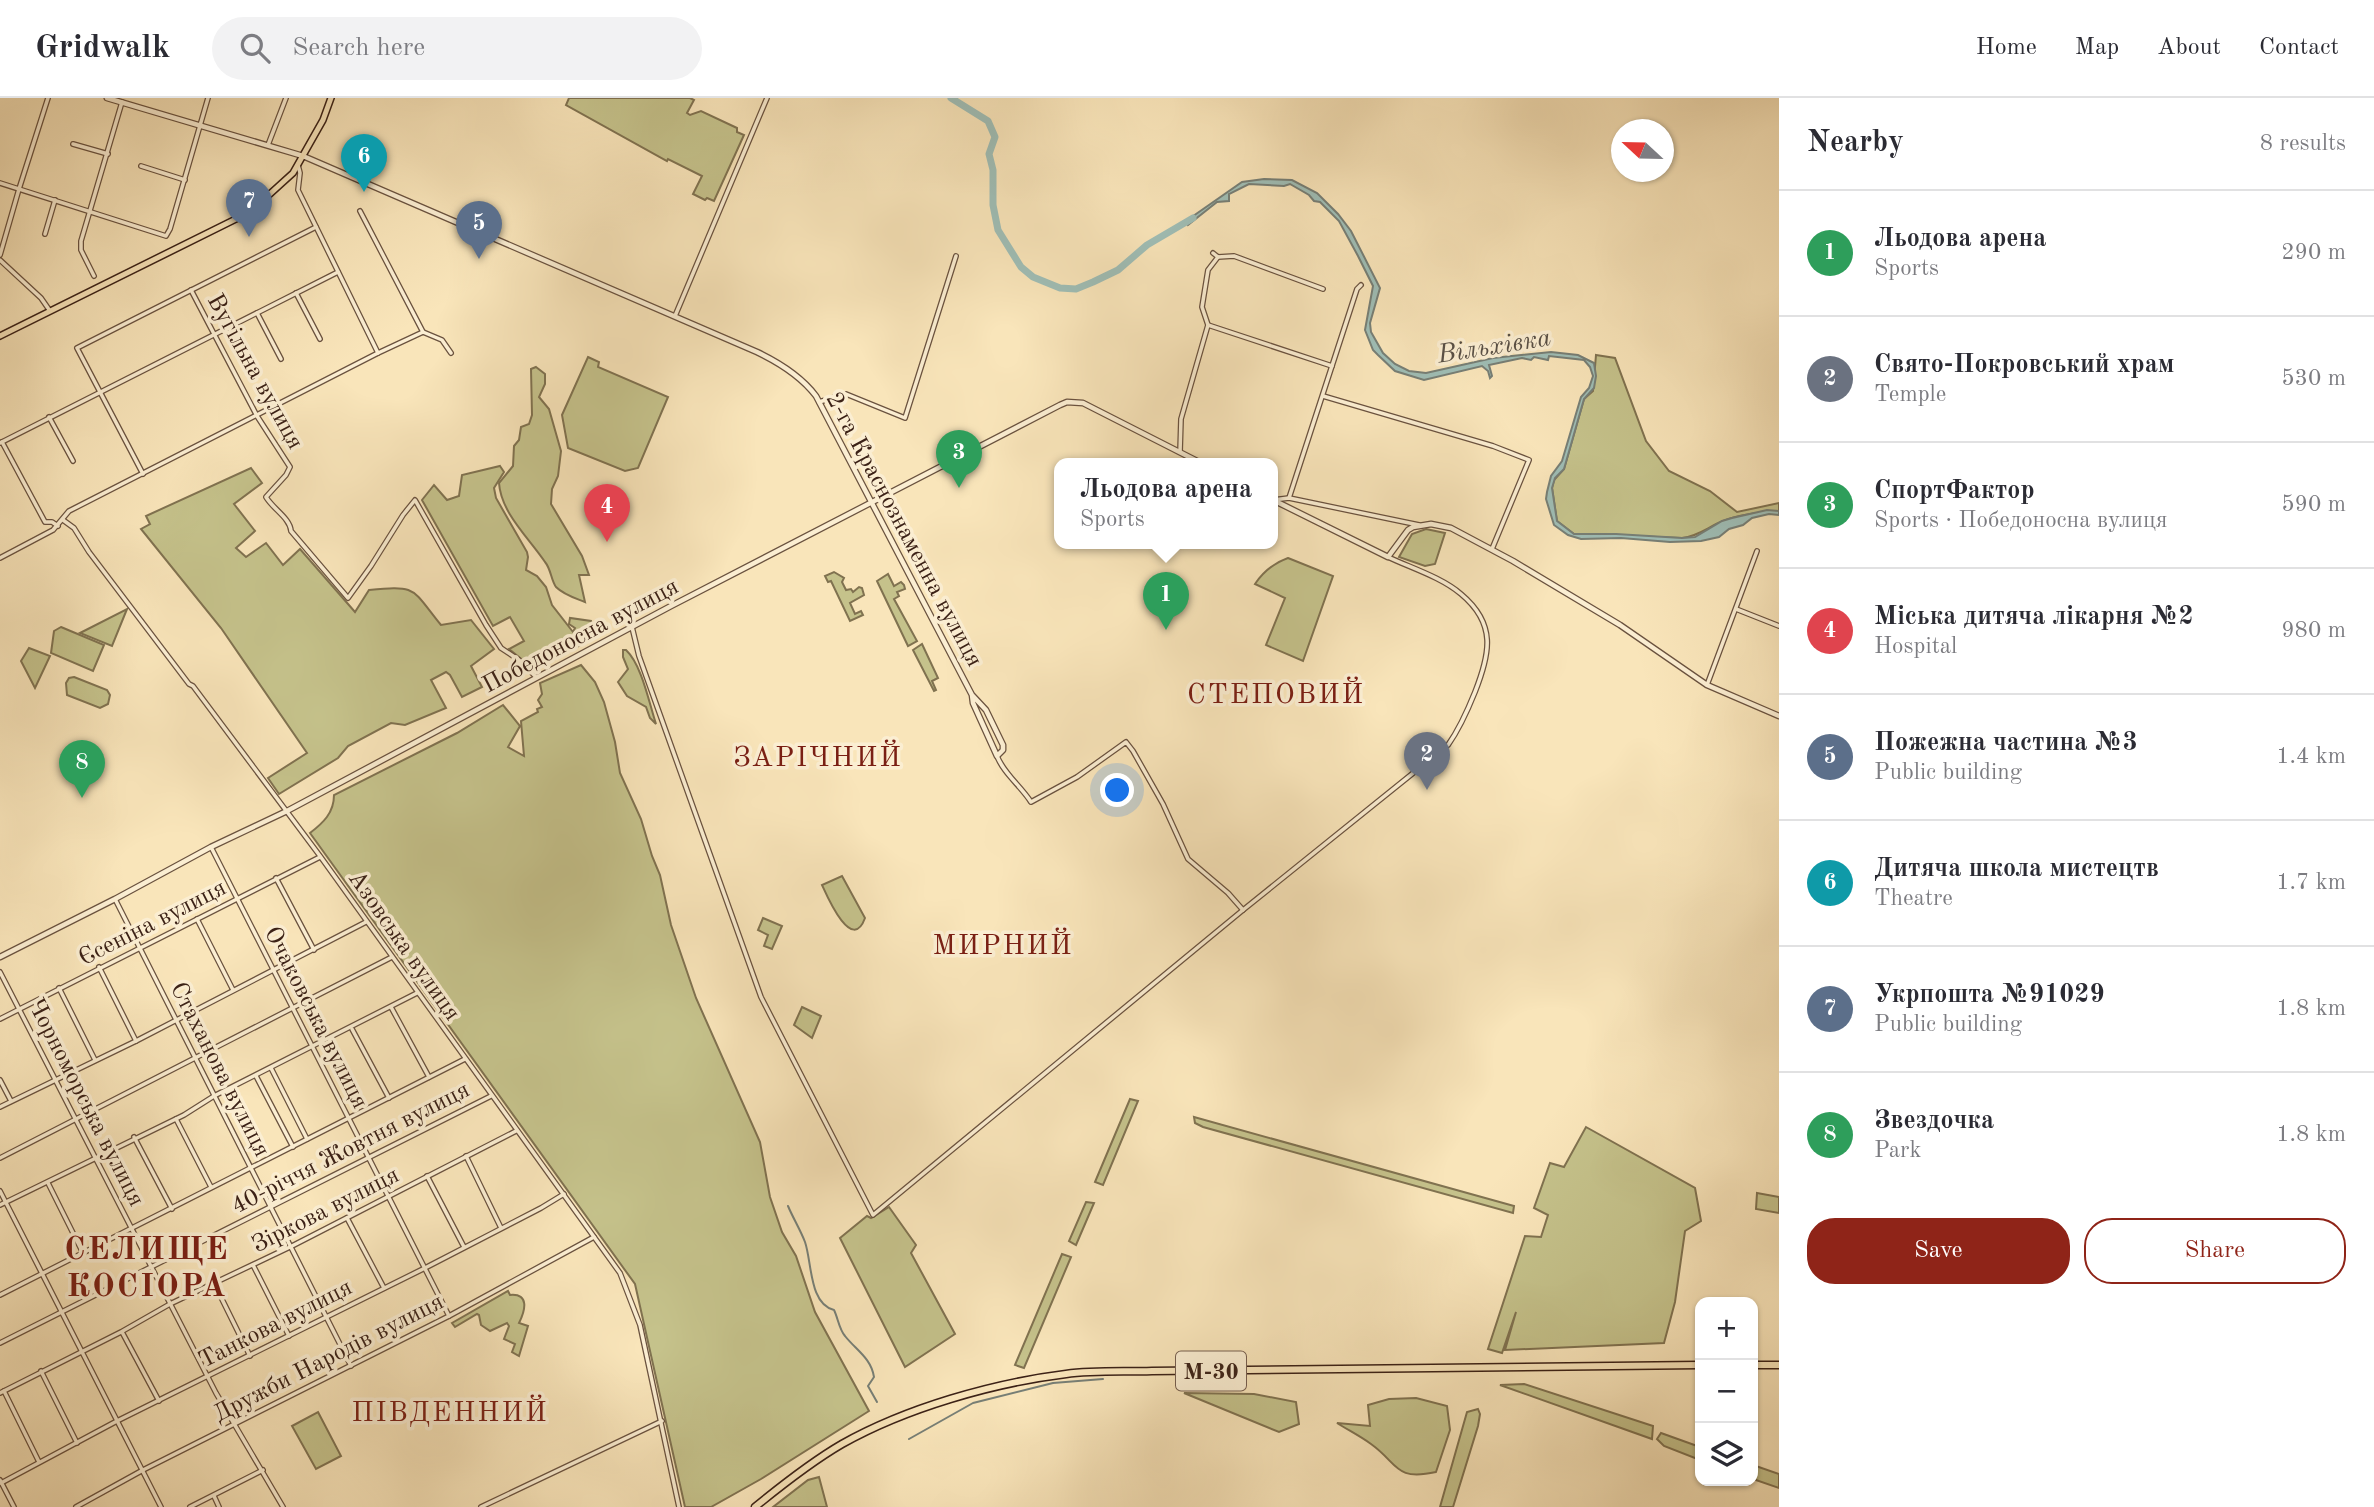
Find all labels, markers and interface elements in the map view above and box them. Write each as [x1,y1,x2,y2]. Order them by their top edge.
search box [212,17,702,80]
icon: search [236,29,274,67]
text: Gridwalk [35,32,170,65]
text: Search here [292,35,425,61]
text: Home [1976,36,2037,60]
text: Map [2075,36,2119,60]
text: About [2157,36,2221,60]
text: Contact [2259,36,2339,60]
north arrow [1611,119,1674,182]
text: Nearby [1807,128,1904,158]
text: 8 results [2260,132,2346,155]
pin: 6 [341,134,387,192]
pin: 7 [226,179,272,237]
pin: 5 [456,201,502,259]
text: Льодова арена [1874,226,2046,252]
text: 1 [1823,241,1837,264]
text: 290 m [2281,241,2346,264]
text: Sports [1874,257,1939,280]
street label: Вугільна вулиця [202,290,307,454]
water label: Вільхівка [1435,325,1553,369]
text: Свято-Покровський храм [1874,352,2175,378]
text: 2 [1823,367,1837,390]
text: 530 m [2281,367,2346,390]
text: Temple [1874,383,1946,406]
street label: 2-га Краснознаменна вулиця [821,389,986,671]
pin: 3 [936,430,982,488]
popup [1054,458,1278,549]
text: Льодова арена [1080,477,1252,503]
text: СпортФактор [1874,478,2035,504]
pin: 4 [584,484,630,542]
text: 3 [1823,493,1837,516]
text: 590 m [2281,493,2346,516]
text: Sports [1080,508,1145,531]
text: Sports · Победоносна вулиця [1874,509,2167,532]
pin: 1 [1143,572,1189,630]
street label: Победоносна вулиця [479,575,683,699]
text: Міська дитяча лікарня №2 [1874,604,2194,630]
text: 4 [1823,619,1837,642]
text: 980 m [2281,619,2346,642]
text: Hospital [1874,635,1957,658]
district label: СТЕПОВИЙ [1187,676,1365,710]
text: Пожежна частина №3 [1874,730,2138,756]
pin: 2 [1404,732,1450,790]
district label: ЗАРІЧНИЙ [733,739,903,773]
pin: 8 [59,740,105,798]
text: 5 [1823,745,1837,768]
text: 1.4 km [2276,745,2346,768]
text: Public building [1874,761,2022,784]
your location [1100,773,1134,807]
text: Дитяча школа мистецтв [1874,856,2159,882]
street label: Азовська вулиця [343,867,464,1025]
text: 6 [1823,871,1837,894]
text: 1.7 km [2276,871,2346,894]
street label: Єсеніна вулиця [75,876,230,971]
text: Theatre [1874,887,1953,910]
street label: Очаковська вулиця [259,923,371,1113]
district label: МИРНИЙ [932,927,1074,961]
street label: Стаханова вулиця [165,979,274,1161]
text: Укрпошта №91029 [1874,982,2104,1008]
street label: Чорноморська вулиця [22,995,148,1211]
text: 7 [1823,997,1837,1020]
text: 1.8 km [2276,997,2346,1020]
text: Public building [1874,1013,2022,1036]
street label: 40-річчя Жовтня вулиця [228,1078,474,1219]
text: Звездочка [1874,1108,1994,1134]
text: 8 [1823,1123,1837,1146]
text: 1.8 km [2276,1123,2346,1146]
text: Park [1874,1139,1921,1162]
street label: Зіркова вулиця [249,1163,403,1258]
button: Save [1807,1218,2070,1284]
button: Share [2084,1218,2346,1284]
district label: СЕЛИЩЕ КОСІОРА [64,1235,230,1304]
street label: Танкова вулиця [195,1276,356,1374]
street label: Дружби Народів вулиця [210,1290,448,1427]
map controls [1695,1297,1758,1486]
button: + [1695,1297,1758,1360]
road number: М-30 [1176,1352,1246,1390]
button: − [1695,1360,1758,1423]
district label: ПІВДЕННИЙ [351,1394,549,1428]
button: layers [1695,1423,1758,1486]

